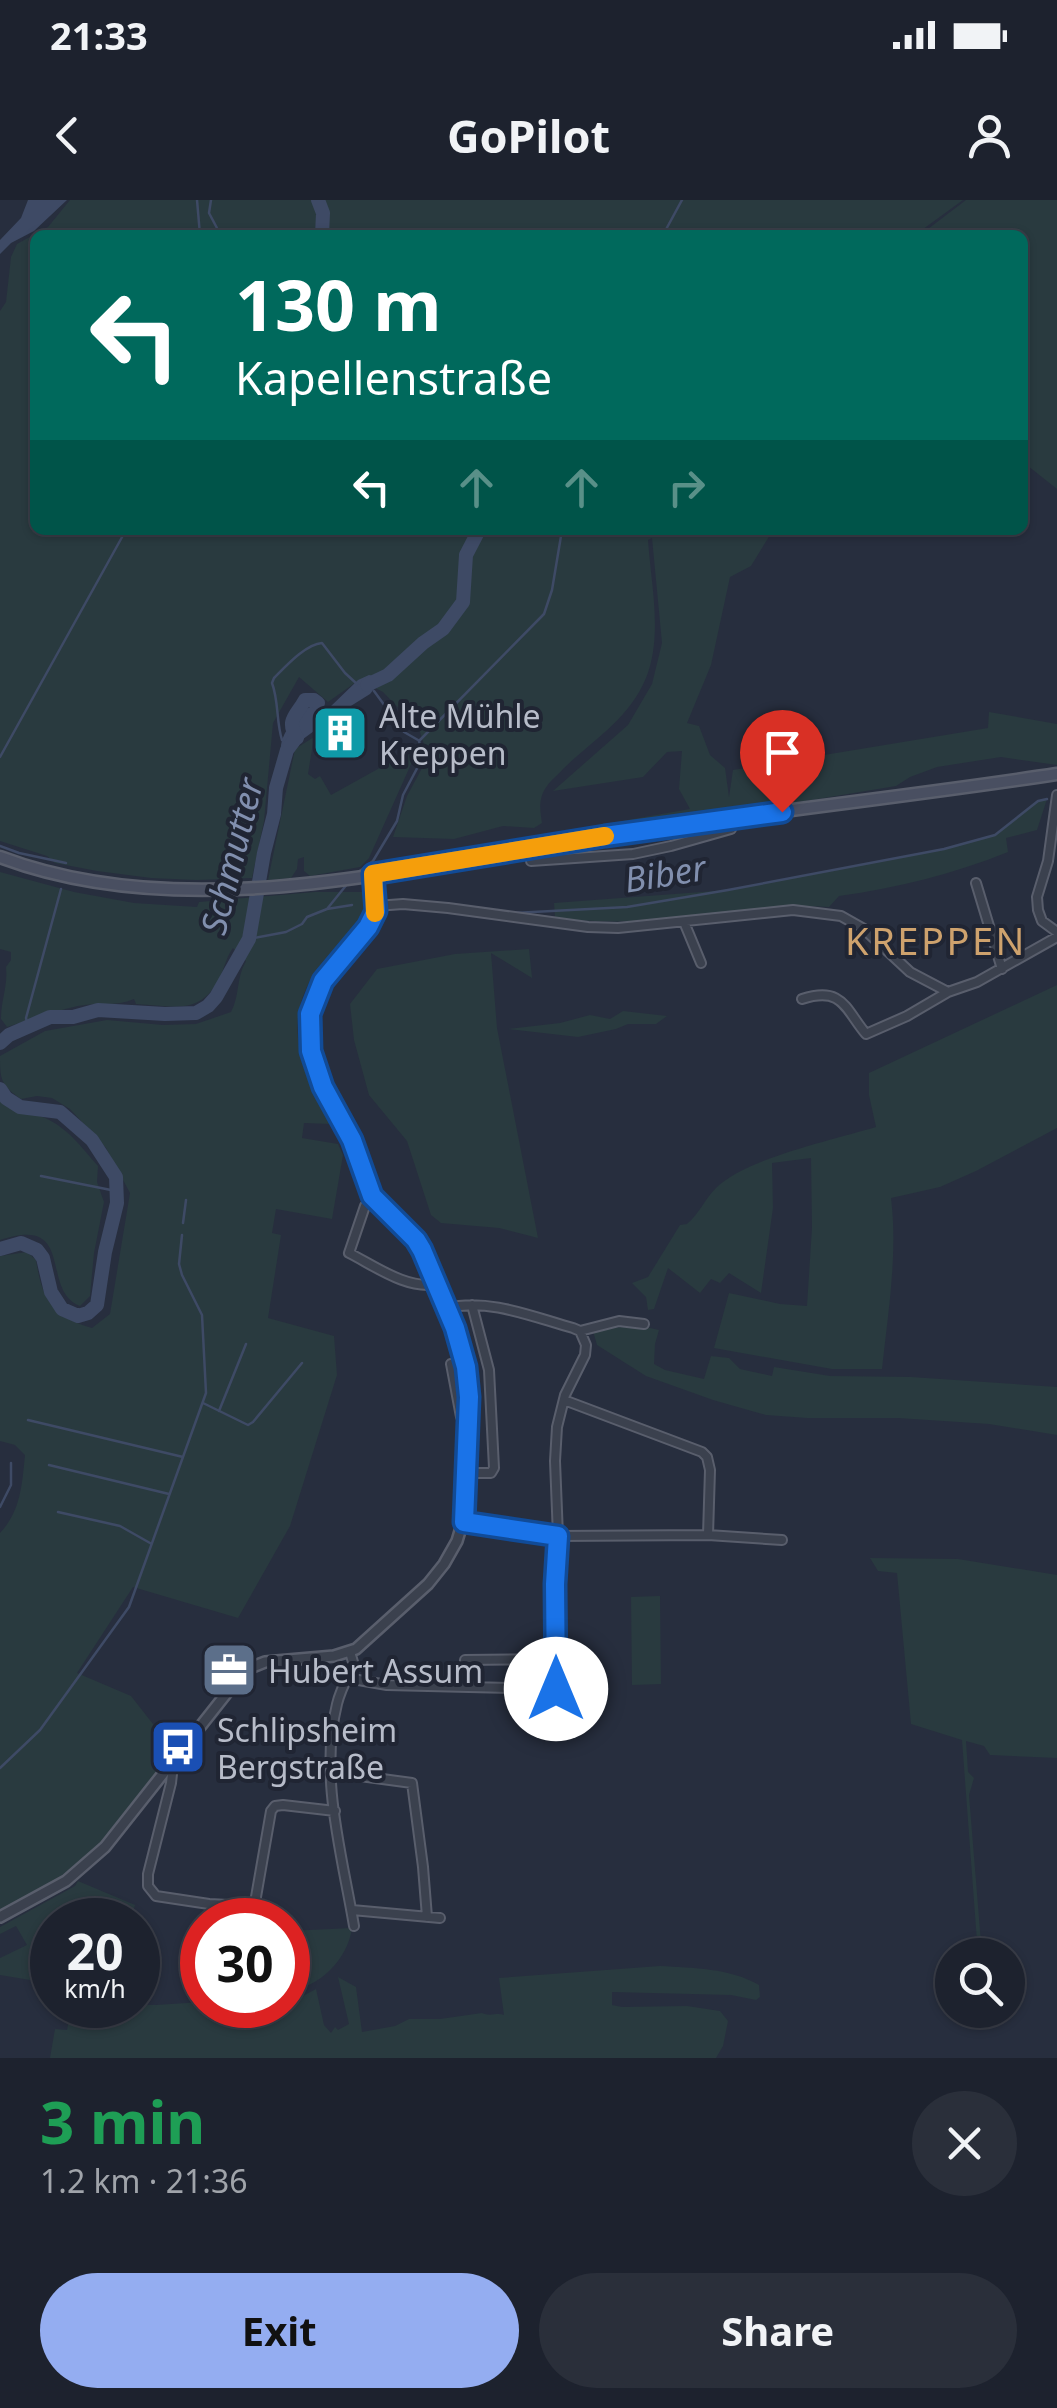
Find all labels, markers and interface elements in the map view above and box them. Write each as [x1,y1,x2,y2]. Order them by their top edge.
text: 21:33 [50,9,148,61]
text: GoPilot [447,105,610,166]
icon: back [40,108,95,163]
icon: person [962,108,1017,163]
text: 130 m [235,256,442,352]
icon: left [70,270,200,400]
text: Kapellenstraße [235,347,552,408]
icon: left [344,460,399,515]
icon: ahead [449,460,504,515]
icon: ahead [554,460,609,515]
icon: right [659,460,714,515]
place label: Alte Mühle Kreppen [379,694,541,774]
building icon: Alte Mühle Kreppen [310,703,370,763]
pin [740,710,825,813]
icon: arrive [755,725,810,780]
water label: Schmutter [189,771,274,939]
water label: Biber [621,843,711,903]
district label: KREPPEN [845,914,1027,966]
position arrow [504,1637,608,1741]
office icon: Hubert Assum [199,1640,259,1700]
place label: Hubert Assum [268,1649,483,1692]
place label: Schlipsheim Bergstraße [217,1708,397,1788]
bus stop icon: Schlipsheim Bergstraße [148,1717,208,1777]
speed limit sign: 30 [180,1898,310,2028]
text: 20 [66,1917,124,1985]
map controls [935,1938,1025,2028]
button: search [935,1938,1025,2028]
text: km/h [64,1971,126,2005]
text: 3 min [40,2080,205,2162]
button: close [912,2091,1017,2196]
text: 1.2 km · 21:36 [40,2159,248,2202]
button: Exit [40,2273,519,2388]
button: Share [539,2273,1017,2388]

